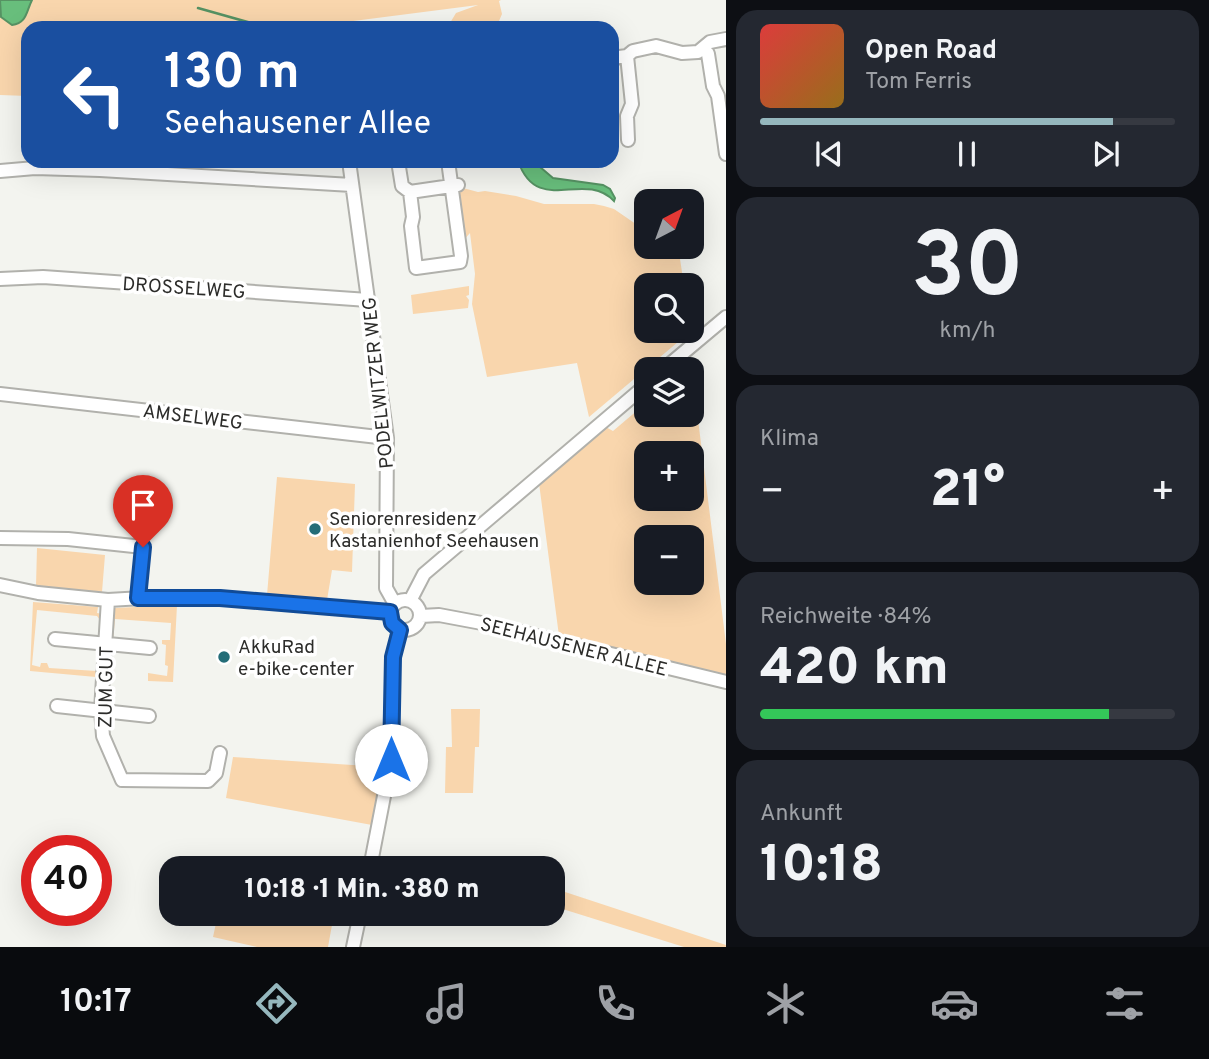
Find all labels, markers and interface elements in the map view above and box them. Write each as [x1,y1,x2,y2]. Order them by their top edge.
text: Open Road [865,35,997,68]
text: 130 m [164,44,300,106]
icon: left [49,49,140,140]
text: Tom Ferris [865,68,972,97]
text: Seehausener Allee [164,105,431,145]
icon: previous [810,135,848,173]
icon: pause [948,135,986,173]
icon: next [1087,135,1125,173]
north arrow [634,189,704,259]
map controls [634,189,704,595]
text: 30 [911,214,1024,329]
street label: DROSSELWEG [122,273,246,305]
button: search [634,273,704,343]
street label: PODELWITZER WEG [358,296,400,470]
text: km/h [940,317,995,346]
button: layers [634,357,704,427]
street label: AMSELWEG [141,400,244,436]
text: Klima [760,425,819,454]
button: + [634,441,704,511]
text: 21° [930,459,1005,525]
text: − [760,469,785,518]
text: + [1150,469,1175,518]
pin [113,475,173,547]
icon: arrive [124,486,162,524]
place label: Seniorenresidenz Kastanienhof Seehausen [329,508,539,554]
marker: Seniorenresidenz Kastanienhof Seehausen [307,521,323,537]
button: − [634,525,704,595]
text: Reichweite · 84% [760,603,932,632]
street label: SEEHAUSENER ALLEE [477,613,670,683]
place label: AkkuRad e-bike-center [238,636,355,682]
text: 420 km [760,637,949,703]
street label: ZUM GUT [94,646,120,728]
marker: AkkuRad e-bike-center [216,649,232,665]
position arrow [354,723,428,797]
text: Ankunft [760,800,843,829]
text: 10:18 [760,834,883,900]
speed limit sign: 40 [21,835,112,926]
text: 10:18 · 1 Min. · 380 m [245,874,479,907]
icon: directions [252,979,301,1028]
icon: music [422,979,471,1028]
icon: phone [591,979,640,1028]
icon: climate [761,979,810,1028]
icon: car [930,979,979,1028]
icon: filters [1100,979,1149,1028]
text: 10:17 [60,983,132,1023]

